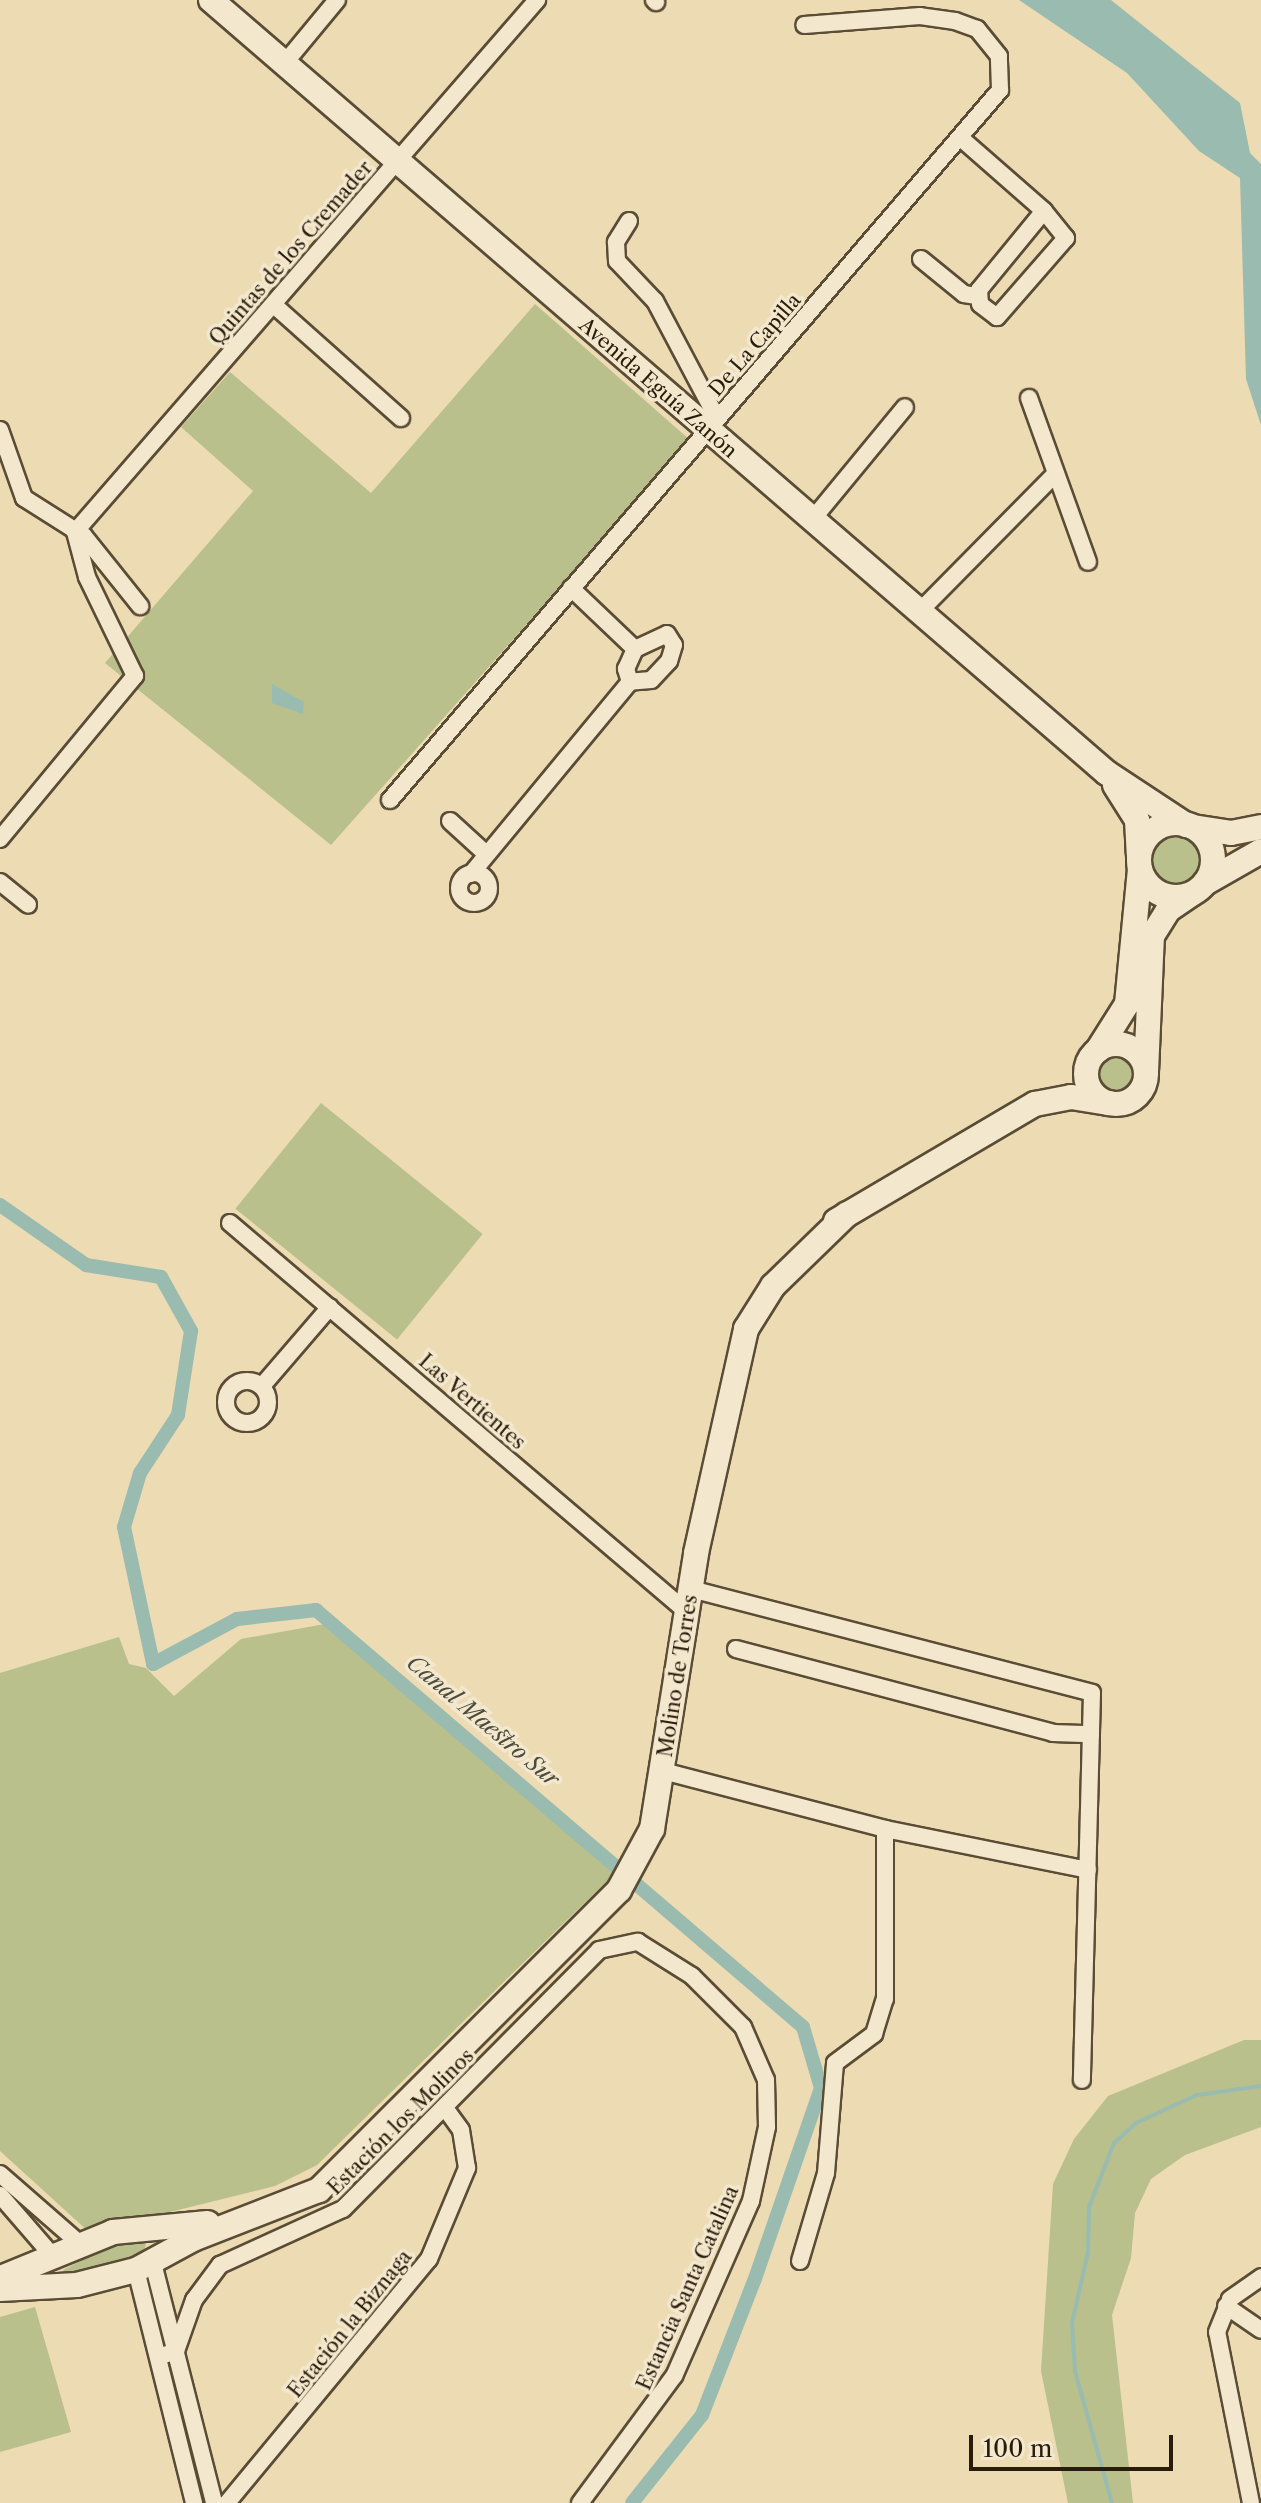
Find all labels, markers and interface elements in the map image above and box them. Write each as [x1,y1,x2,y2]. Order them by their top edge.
street label: Quintas de los Cremader [205,156,377,350]
street label: De La Capilla [704,289,806,401]
street label: Avenida Eguía Zanón [574,313,742,463]
street label: Las Vertientes [414,1349,530,1455]
street label: Molino de Torres [653,1593,703,1759]
water label: Canal Maestro Sur [401,1650,565,1792]
street label: Estación los Molinos [323,2044,479,2200]
street label: Estancia Santa Catalina [632,2182,744,2394]
street label: Estación la Biznaga [283,2245,417,2403]
scale bar [973,2419,1177,2469]
text: 100 m [983,2434,1052,2463]

